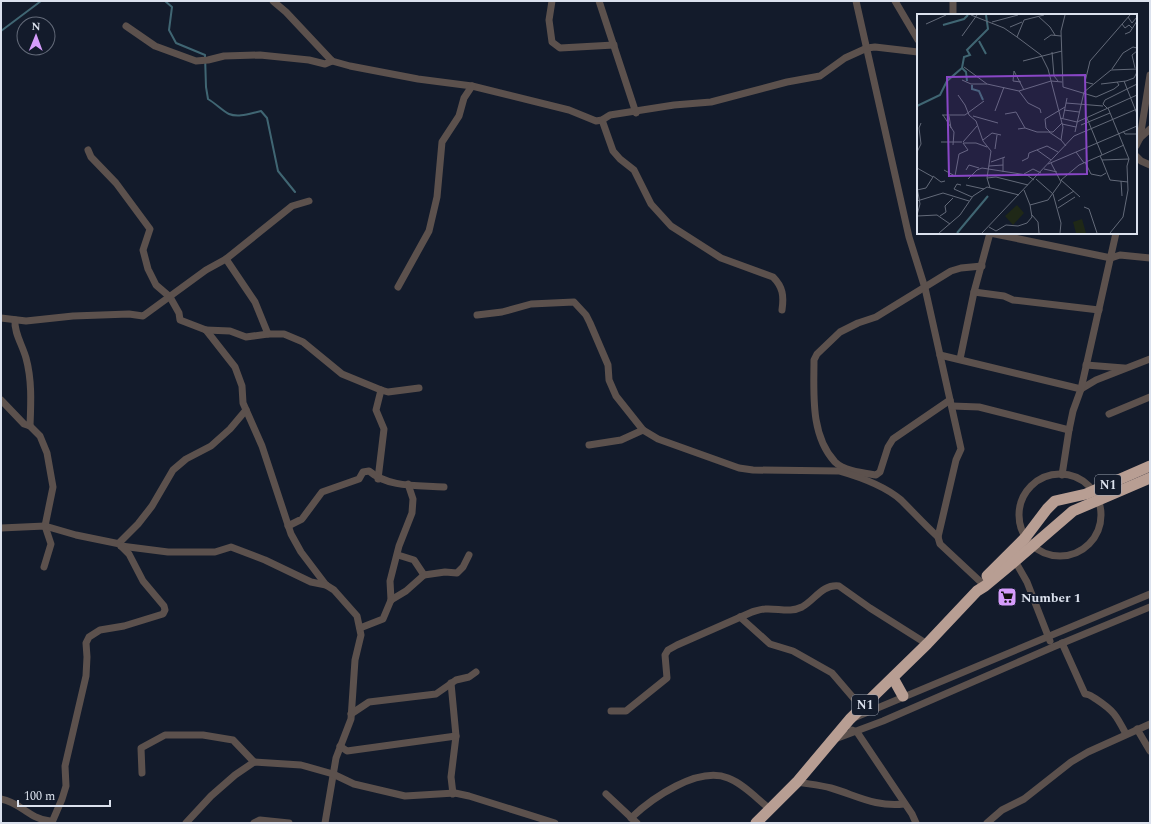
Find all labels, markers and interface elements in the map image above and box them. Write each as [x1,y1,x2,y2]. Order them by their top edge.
inset map [917,14,1137,234]
north arrow [16,16,56,56]
text: N [32,18,41,35]
road number: N1 [1095,475,1121,495]
supermarket icon: Number 1 [996,586,1018,608]
place label: Number 1 [1021,588,1081,608]
road number: N1 [852,695,878,715]
scale bar [18,782,110,808]
text: 100 m [24,787,55,806]

